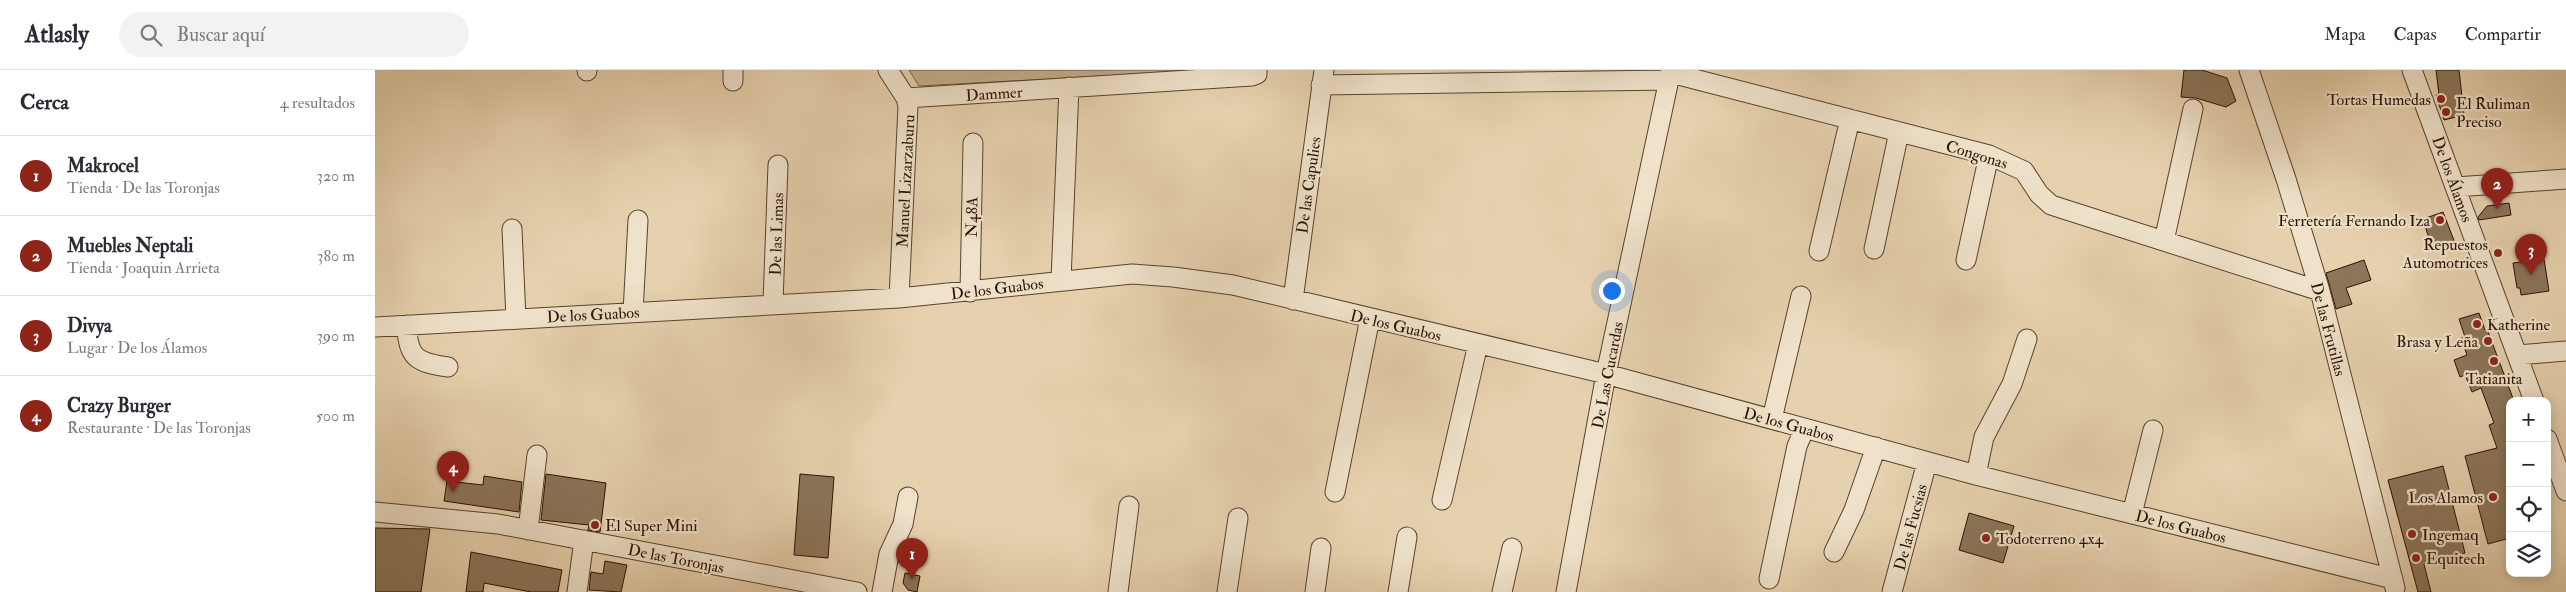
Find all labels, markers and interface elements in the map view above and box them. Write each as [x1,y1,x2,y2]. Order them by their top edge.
search box [119,12,469,57]
text: Atlasly [25,19,89,50]
icon: search [137,21,165,49]
text: Buscar aquí [177,23,265,47]
text: Mapa [2324,23,2366,46]
text: Capas [2394,23,2437,46]
text: Compartir [2465,23,2541,46]
street label: Dammer [965,82,1023,106]
text: Cerca [20,89,69,116]
place label: Tortas Humedas [2327,90,2431,110]
text: 4 resultados [280,93,355,113]
marker: Tortas Humedas [2435,93,2447,105]
place label: El Ruliman Preciso [2456,94,2530,132]
marker: El Ruliman Preciso [2440,106,2452,118]
street label: Manuel Lizarzaburu [893,114,919,248]
street label: De los Álamos [2427,133,2478,225]
street label: De las Capulies [1292,135,1327,235]
street label: Congonas [1943,136,2010,174]
text: Makrocel [67,154,139,178]
text: 1 [33,166,39,186]
text: 320 m [317,166,355,186]
pin: 2 [2481,168,2513,209]
text: Tienda · De las Toronjas [67,178,220,198]
street label: De las Limas [766,192,788,276]
street label: N48A [962,197,982,238]
place label: Ferretería Fernando Iza [2278,211,2430,231]
marker: Ferretería Fernando Iza [2434,214,2446,226]
text: Muebles Neptali [67,234,193,258]
pin: 3 [2515,234,2547,275]
place label: Repuestos Automotrices [2402,235,2488,273]
text: 2 [32,246,40,266]
text: 380 m [317,246,355,266]
marker: Repuestos Automotrices [2492,247,2504,259]
text: Tienda · Joaquin Arrieta [67,258,220,278]
street label: De los Guabos [950,273,1045,305]
your location [1599,278,1625,304]
street label: De las Frutillas [2306,280,2350,378]
street label: De los Guabos [546,303,640,327]
street label: De los Guabos [1348,306,1443,346]
text: Divya [67,314,112,338]
place label: Katherine [2487,315,2550,335]
marker: Katherine [2471,318,2483,330]
street label: De Las Cucardas [1588,320,1628,431]
text: 3 [33,326,39,346]
text: 390 m [317,326,355,346]
place label: Brasa y Leña [2396,332,2478,352]
marker: Brasa y Leña [2482,335,2494,347]
text: Lugar · De los Álamos [67,338,207,358]
marker: Tatianita [2488,355,2500,367]
place label: Tatianita [2466,369,2523,389]
text: Crazy Burger [67,394,171,418]
map controls [2506,397,2551,577]
button: + [2506,397,2551,442]
street label: De los Guabos [1741,403,1836,447]
text: 4 [32,406,40,426]
text: 500 m [316,406,355,426]
text: Restaurante · De las Toronjas [67,418,251,438]
button: − [2506,442,2551,487]
pin: 4 [437,451,469,492]
street label: De las Fucsias [1890,482,1932,573]
button: locate [2506,487,2551,532]
place label: Los Alamos [2408,488,2483,508]
marker: Los Alamos [2487,491,2499,503]
street label: De los Guabos [2133,506,2228,548]
place label: El Super Mini [605,516,697,537]
marker: El Super Mini [589,519,601,531]
place label: Ingemaq [2422,525,2479,545]
marker: Ingemaq [2406,528,2418,540]
place label: Todoterreno 4x4 [1996,529,2105,549]
marker: Todoterreno 4x4 [1980,532,1992,544]
button: layers [2506,532,2551,577]
pin: 1 [896,538,928,579]
street label: De las Toronjas [626,540,726,578]
place label: Equitech [2426,549,2486,569]
marker: Equitech [2410,552,2422,564]

